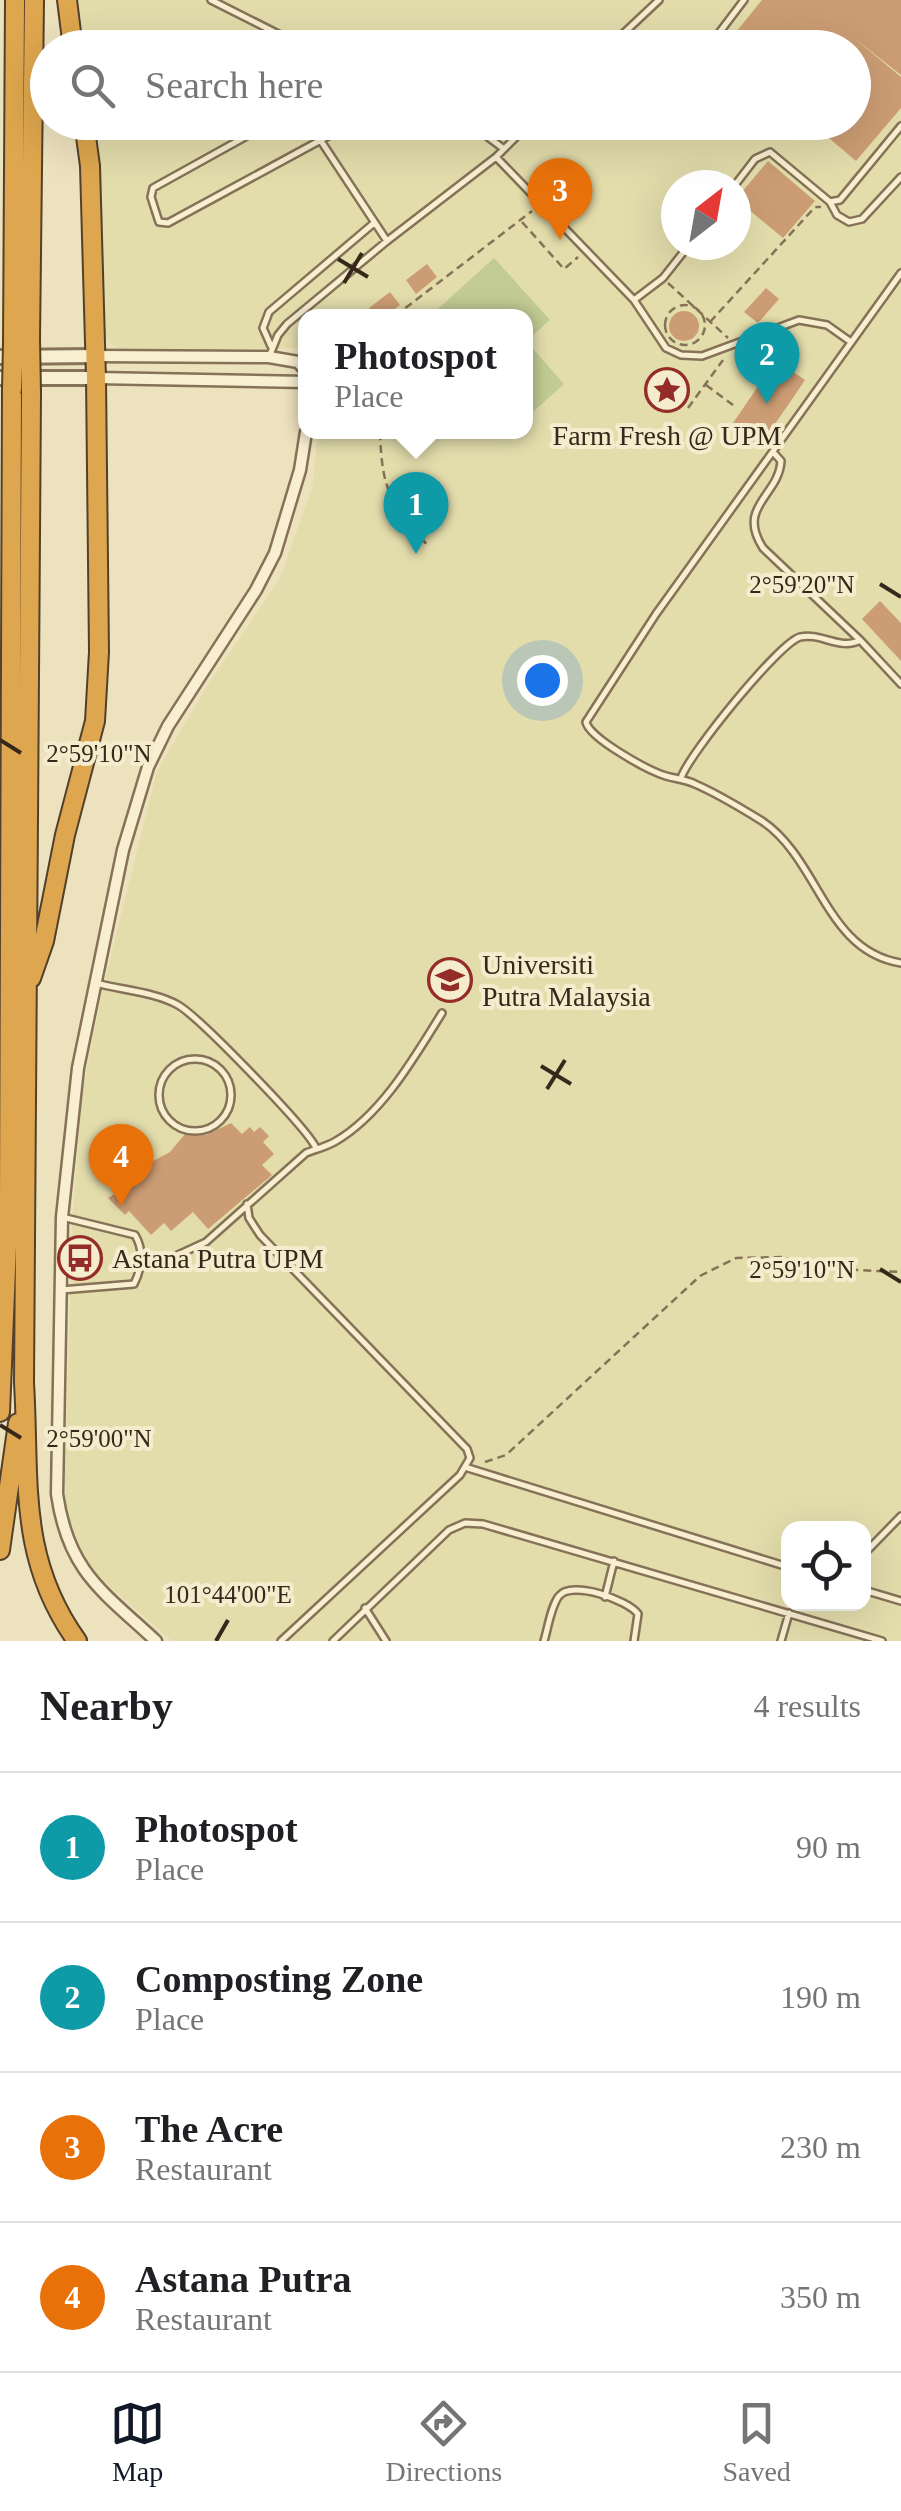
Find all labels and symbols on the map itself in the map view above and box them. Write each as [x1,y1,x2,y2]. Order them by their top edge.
pin: 3 [528,158,592,240]
north arrow [661,170,751,260]
pin: 2 [734,322,800,404]
place icon: Farm Fresh @ UPM [644,367,690,413]
place label: Farm Fresh @ UPM [553,420,781,451]
pin: 1 [384,472,448,554]
text: 2°59'20"N [749,571,855,598]
your location [517,655,568,706]
text: 2°59'10"N [46,740,152,767]
place label: Universiti Putra Malaysia [482,949,651,1012]
school or university icon: Universiti Putra Malaysia [427,957,473,1003]
pin: 4 [88,1124,154,1206]
bus stop icon: Astana Putra UPM [57,1235,103,1281]
place label: Astana Putra UPM [112,1243,324,1274]
text: 2°59'10"N [749,1256,855,1283]
text: 2°59'00"N [46,1425,152,1452]
text: 101°44'00"E [164,1581,292,1608]

